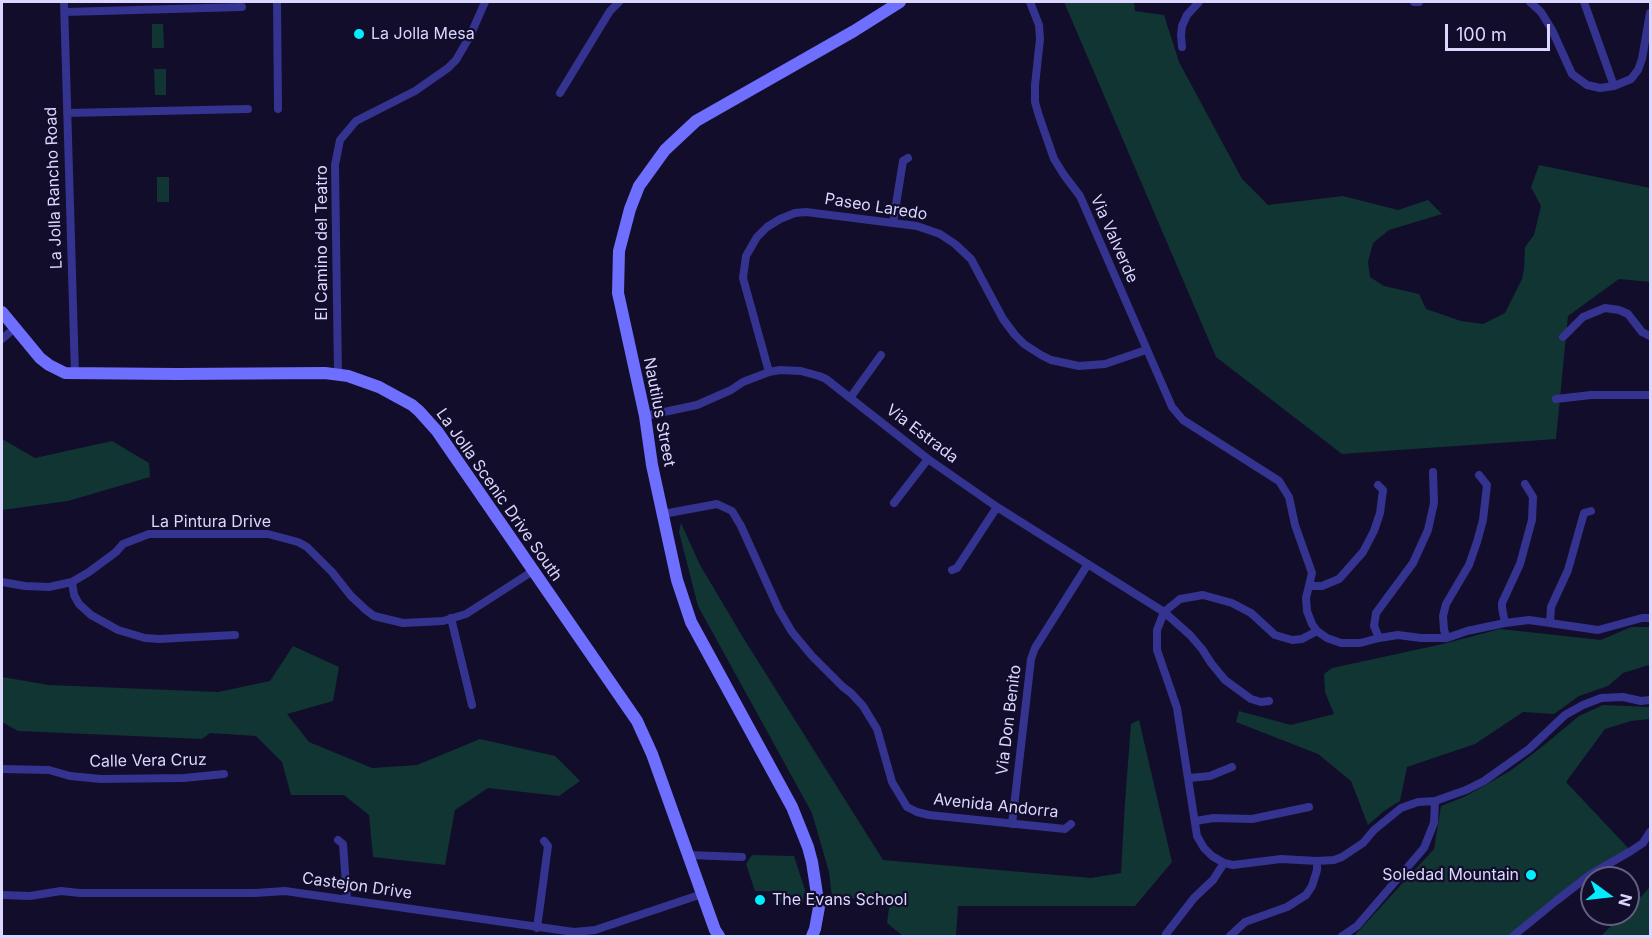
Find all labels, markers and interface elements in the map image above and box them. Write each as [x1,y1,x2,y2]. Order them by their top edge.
scale bar [1448,12,1553,50]
place label: La Jolla Mesa [371,24,475,44]
text: 100 m [1456,24,1507,45]
marker: La Jolla Mesa [352,27,366,41]
street label: La Jolla Rancho Road [42,106,66,270]
street label: El Camino del Teatro [312,165,332,321]
street label: Paseo Laredo [823,189,929,225]
street label: Via Valverde [1086,192,1142,286]
street label: Nautilus Street [639,356,679,468]
street label: Via Estrada [882,401,962,467]
street label: La Jolla Scenic Drive South [432,405,566,585]
street label: La Pintura Drive [151,512,271,532]
street label: Via Don Benito [993,664,1025,776]
street label: Calle Vera Cruz [89,750,207,772]
street label: Avenida Andorra [932,790,1060,822]
place label: Soledad Mountain [1382,865,1519,885]
north arrow [1580,866,1640,926]
marker: Soledad Mountain [1524,868,1538,882]
street label: Castejon Drive [301,869,413,903]
place label: The Evans School [772,890,907,910]
text: N [1614,892,1637,909]
marker: The Evans School [753,893,767,907]

